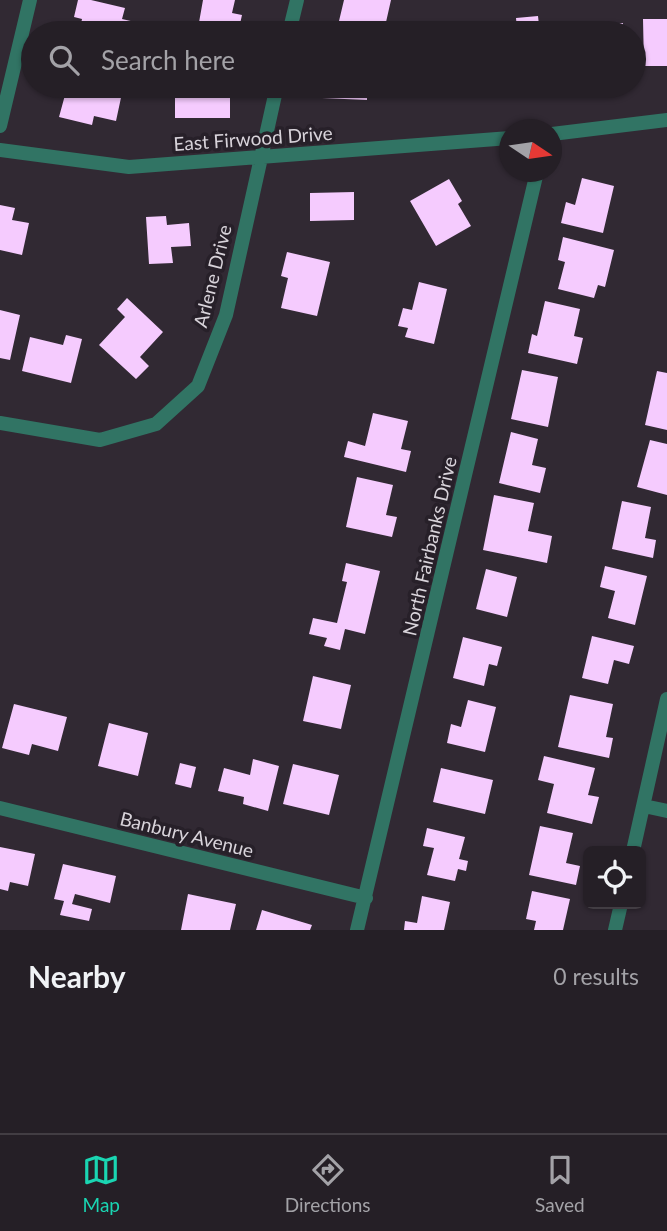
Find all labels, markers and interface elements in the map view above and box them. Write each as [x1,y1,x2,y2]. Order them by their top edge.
search box [21,21,646,98]
icon: search [45,41,83,79]
text: Search here [101,44,235,76]
north arrow [499,119,562,182]
street label: East Firwood Drive [173,121,333,155]
street label: Arlene Drive [188,222,236,330]
street label: North Fairbanks Drive [397,454,461,638]
street label: Banbury Avenue [118,806,256,862]
map controls [583,846,646,909]
button: locate [583,846,646,909]
text: Nearby [28,958,126,994]
text: 0 results [553,962,639,990]
tab: Map [82,1151,120,1216]
tab: Directions [285,1151,371,1216]
tab: Saved [535,1151,585,1216]

